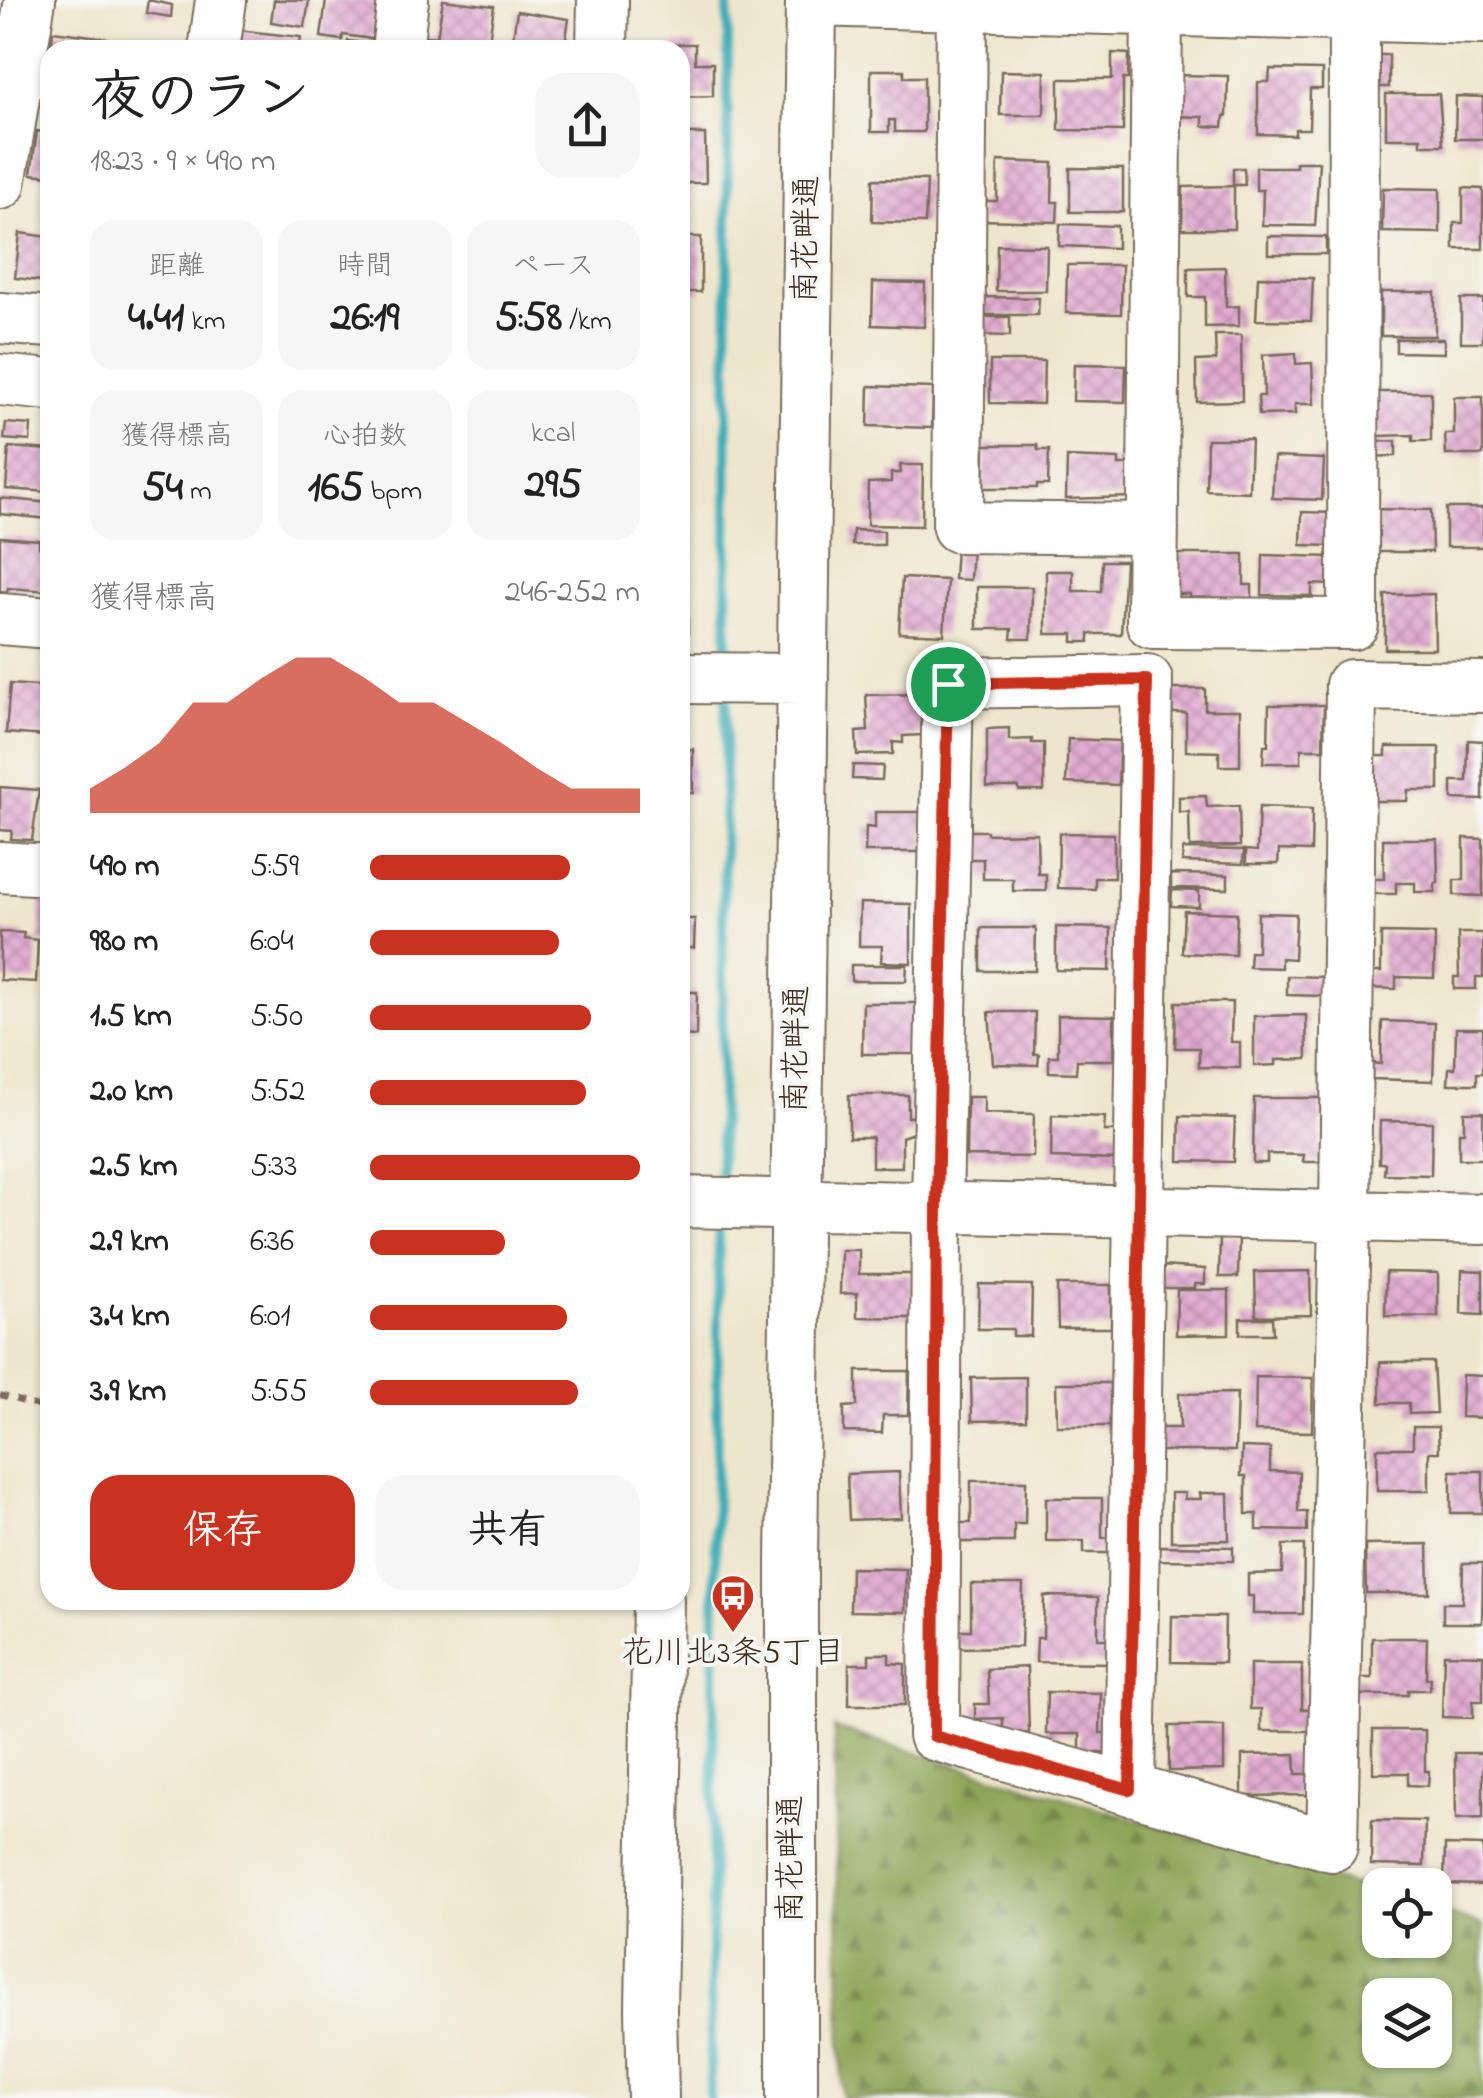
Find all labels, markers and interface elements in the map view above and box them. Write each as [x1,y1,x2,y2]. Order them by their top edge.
text: 夜のラン [90,61,310,141]
button: share [535,73,640,178]
text: 18:23 · 9 × 490 m [90,139,276,186]
street label: 南花畔通 [783,175,833,303]
text: 距離 [149,247,205,288]
text: 時間 [337,247,393,288]
text: ペース [512,247,594,288]
text: 4.41 [128,288,184,349]
text: 26:19 [331,288,399,349]
text: 5:58 [495,288,562,349]
text: km [184,302,225,343]
text: /km [562,302,612,343]
text: kcal [531,414,576,455]
text: 獲得標高 [121,417,233,458]
text: 心拍数 [323,417,407,458]
text: 295 [525,455,582,516]
text: 54 [142,458,183,519]
text: 165 [308,458,364,519]
text: m [183,472,212,513]
text: bpm [364,472,422,513]
text: 246–252 m [505,570,640,617]
text: 獲得標高 [90,576,218,623]
pin [906,642,991,727]
icon: arrive [921,657,976,712]
text: 490 m [90,844,159,891]
text: 5:59 [250,844,299,891]
text: 980 m [90,919,158,966]
text: 6:04 [250,919,294,966]
street label: 南花畔通 [773,985,823,1113]
text: 1.5 km [90,994,172,1041]
text: 5:50 [250,994,303,1041]
text: 2.0 km [90,1069,173,1116]
text: 5:52 [250,1069,305,1116]
text: 2.5 km [90,1144,178,1191]
text: 5:33 [250,1144,297,1191]
text: 2.9 km [90,1219,169,1266]
text: 6:36 [250,1219,294,1266]
text: 3.4 km [90,1294,170,1341]
text: 6:01 [250,1294,291,1341]
text: 3.9 km [90,1369,166,1416]
text: 5:55 [250,1369,308,1416]
button: 保存 [90,1475,355,1590]
button: 共有 [375,1475,640,1590]
bus stop icon: 花川北3条5丁目 [710,1573,756,1634]
place label: 花川北3条5丁目 [621,1631,845,1678]
street label: 南花畔通 [769,1795,816,1923]
map controls [1362,1868,1452,2068]
button: locate [1362,1868,1452,1958]
button: layers [1362,1978,1452,2068]

